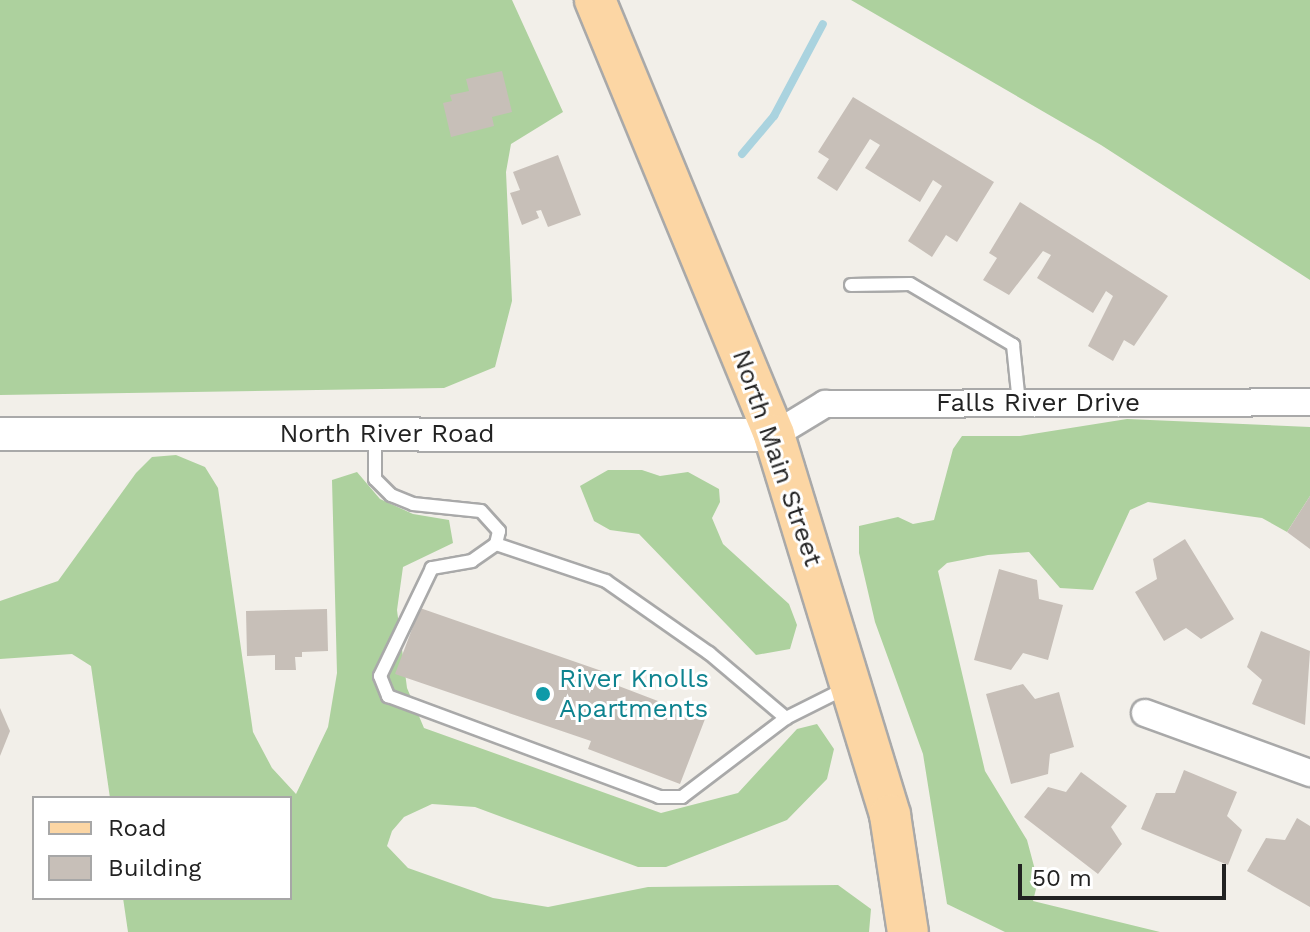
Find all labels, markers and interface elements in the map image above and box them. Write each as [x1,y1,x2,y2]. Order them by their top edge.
street label: North Main Street [725,346,829,570]
street label: Falls River Drive [936,387,1140,419]
street label: North River Road [279,418,495,450]
place label: River Knolls Apartments [559,663,709,724]
marker: River Knolls Apartments [534,685,552,703]
legend [32,796,292,900]
text: Road [108,814,167,842]
scale bar [1022,848,1230,898]
text: Building [108,854,201,882]
text: 50 m [1032,864,1092,892]

